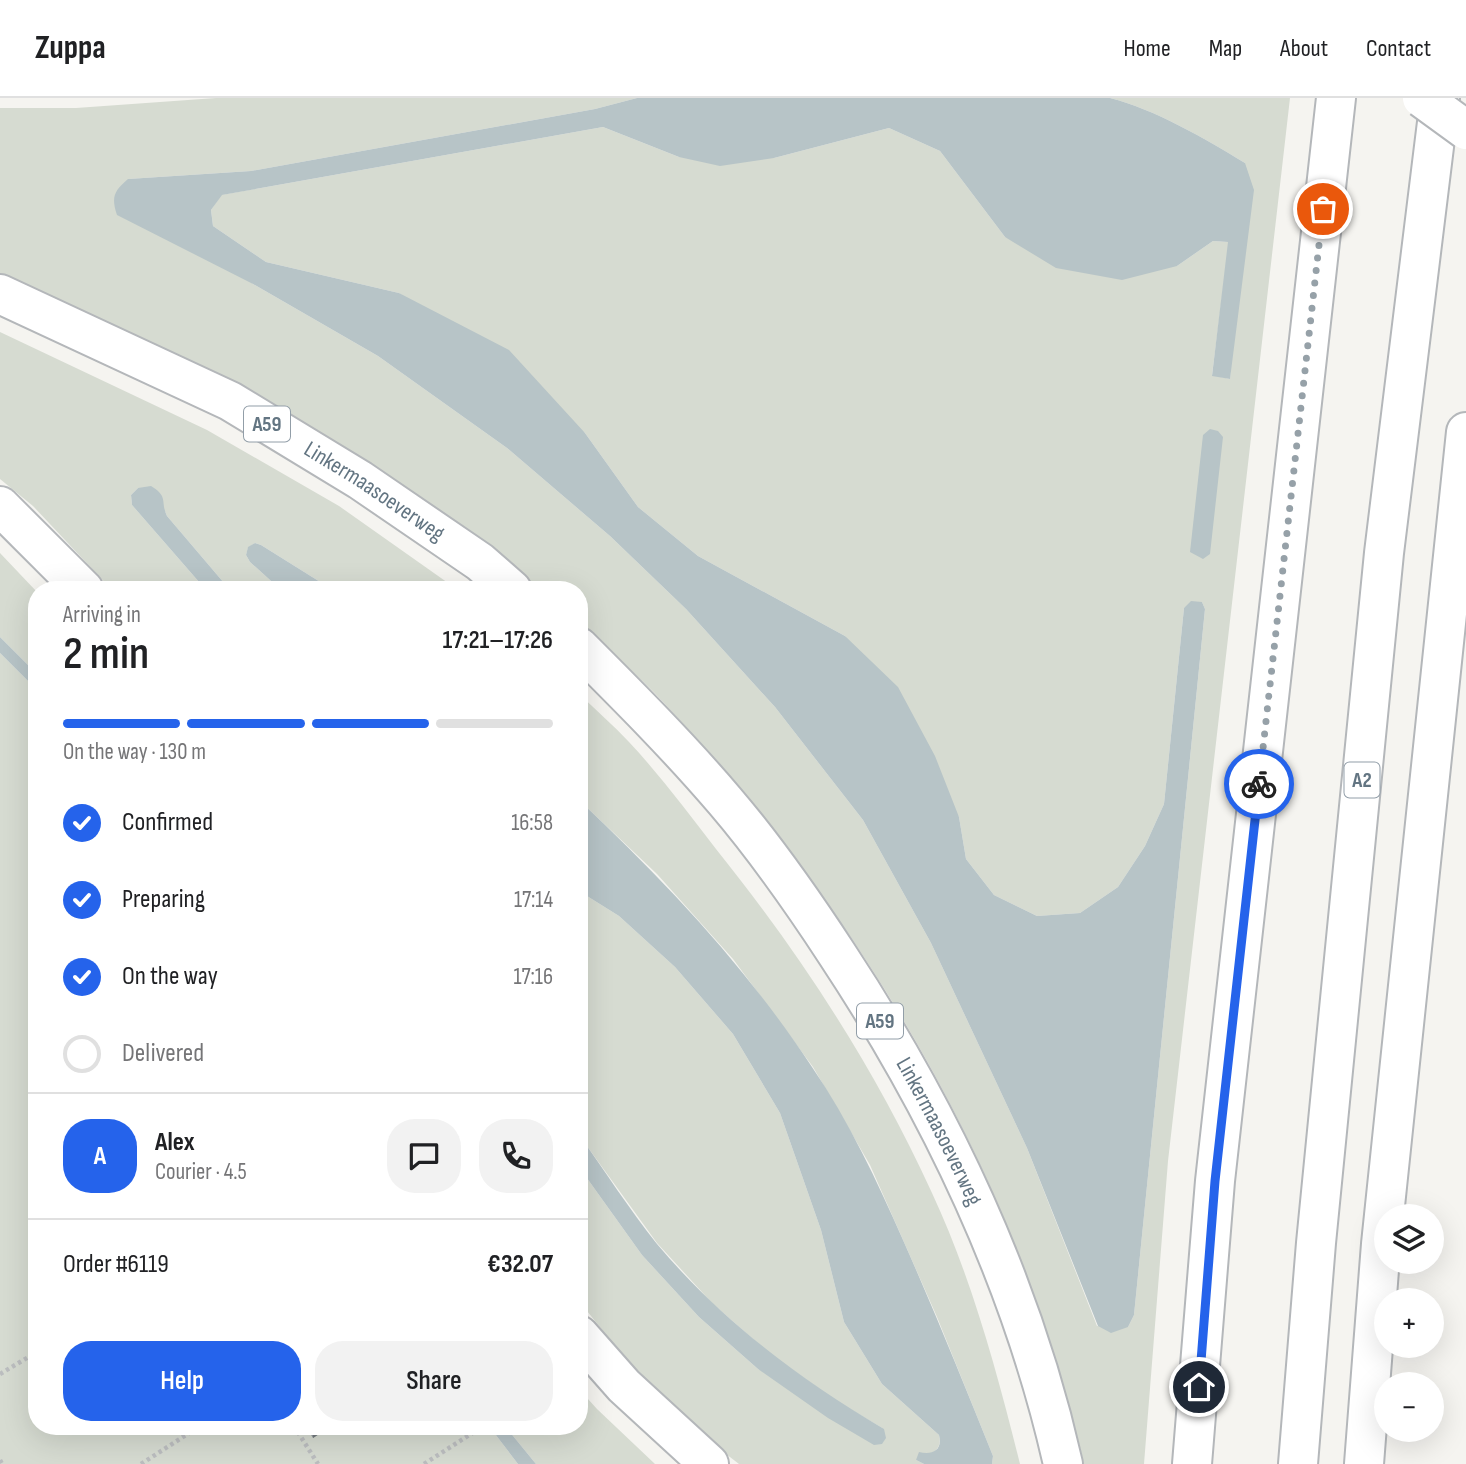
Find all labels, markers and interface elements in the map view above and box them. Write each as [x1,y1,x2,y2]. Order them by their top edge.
text: Zuppa [35,28,106,68]
text: Home [1123,34,1171,63]
text: Map [1209,34,1242,63]
text: About [1280,34,1328,63]
text: Contact [1366,34,1431,63]
pin [1293,179,1353,239]
icon: bag [1304,190,1342,228]
road number: A59 [244,406,290,442]
street label: Linkermaasoeverweg [299,435,450,548]
text: Arriving in [63,601,141,629]
text: 17:21–17:26 [443,625,553,656]
text: 2 min [63,627,149,682]
text: On the way · 130 m [63,738,206,766]
courier [1224,749,1294,819]
road number: A2 [1344,762,1380,798]
icon: bike [1240,765,1278,803]
icon: check [63,804,101,842]
text: Confirmed [122,807,213,838]
text: 16:58 [511,809,553,837]
icon: check [63,881,101,919]
text: Preparing [122,884,205,915]
text: 17:14 [514,886,553,914]
icon: check [63,958,101,996]
text: On the way [122,961,218,992]
text: 17:16 [513,963,553,991]
road number: A59 [857,1004,903,1038]
text: Delivered [122,1038,204,1069]
street label: Linkermaasoeverweg [890,1052,988,1210]
button: chat [387,1119,461,1193]
button: phone [479,1119,553,1193]
text: Alex [155,1127,195,1158]
text: A [94,1141,106,1172]
text: Courier · 4.5 [155,1158,247,1186]
map controls [1374,1204,1444,1442]
button: layers [1374,1204,1444,1274]
text: Order #6119 [63,1249,169,1280]
text: €32.07 [487,1249,553,1280]
button: + [1374,1288,1444,1358]
button: Help [63,1341,301,1421]
button: Share [315,1341,553,1421]
pin [1169,1357,1229,1417]
icon: home [1180,1368,1218,1406]
button: − [1374,1372,1444,1442]

